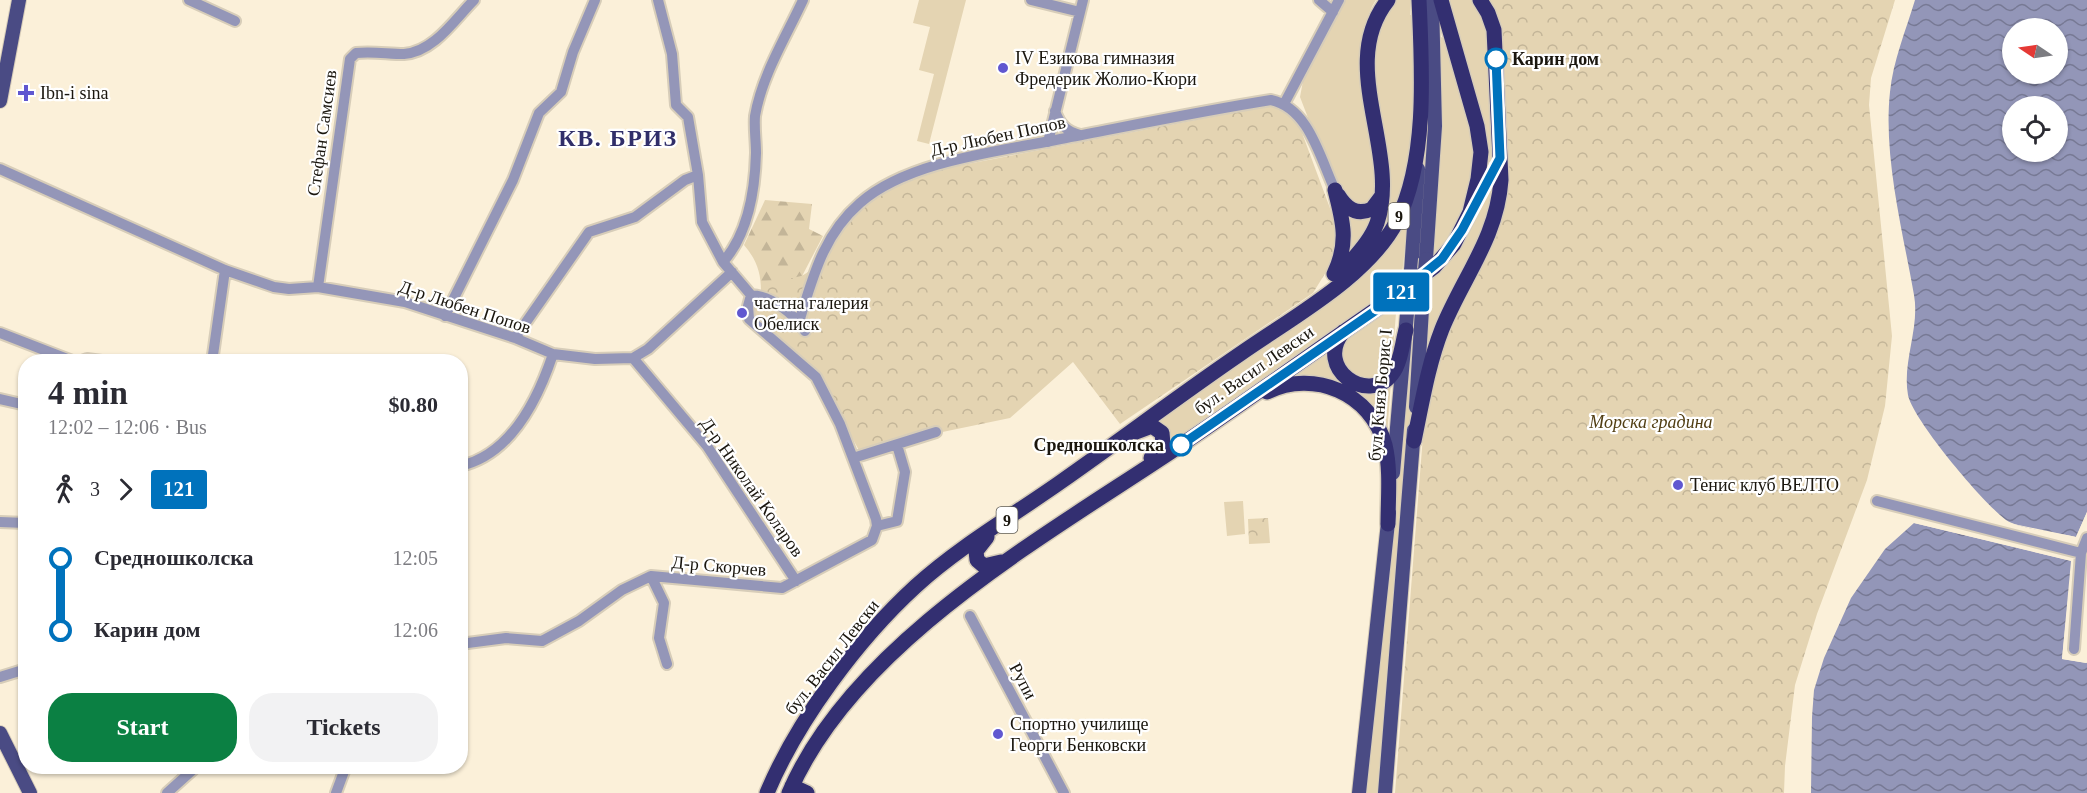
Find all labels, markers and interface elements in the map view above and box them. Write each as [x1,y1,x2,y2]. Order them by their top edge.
north arrow [2002,18,2068,84]
map controls [2002,18,2068,162]
place label: IV Езикова гимназия Фредерик Жолио-Кюри [1015,48,1197,89]
marker: Карин дом [1485,48,1507,70]
place label: Карин дом [1512,49,1599,69]
marker: IV Езикова гимназия Фредерик Жолио-Кюри [996,61,1010,75]
street label: Стефан Самсиев [303,69,341,197]
place label: Ibn-i sina [40,83,108,103]
marker: Ibn-i sina [17,84,35,102]
button: locate [2002,96,2068,162]
street label: Д-р Любен Попов [929,112,1067,160]
district label: КВ. БРИЗ [558,125,678,151]
road number: 9 [1388,203,1410,229]
line badge: 121 [1366,272,1436,312]
street label: Д-р Любен Попов [396,276,534,338]
text: 121 [1385,280,1417,304]
place label: частна галерия Обелиск [754,293,868,334]
marker: частна галерия Обелиск [735,306,749,320]
street label: бул. Васил Левски [1191,321,1318,419]
street label: бул. Княз Борис I [1364,328,1396,462]
text: 4 min [48,375,128,411]
text: $0.80 [389,392,438,417]
park label: Морска градина [1588,412,1713,432]
street label: Д-р Николай Коларов [696,413,808,561]
text: 12:02 – 12:06 · Bus [48,416,207,438]
marker: Средношколска [1170,434,1192,456]
place label: Средношколска [1033,435,1164,455]
icon: walk [48,473,81,506]
icon: forward [109,473,142,506]
place label: Тенис клуб ВЕЛТО [1690,475,1839,495]
text: 121 [163,477,195,501]
text: 3 [90,478,100,500]
marker: Тенис клуб ВЕЛТО [1671,478,1685,492]
road number: 9 [996,507,1018,533]
text: Средношколска [94,545,254,570]
text: 12:05 [392,547,438,569]
street label: Д-р Скорчев [671,552,767,580]
street label: бул. Васил Левски [781,595,883,719]
text: Карин дом [94,617,200,642]
text: 12:06 [392,619,438,641]
street label: Рупи [1005,659,1041,703]
button: Start [48,693,237,762]
button: Tickets [249,693,438,762]
place label: Спортно училище Георги Бенковски [1010,714,1149,755]
marker: Спортно училище Георги Бенковски [991,727,1005,741]

